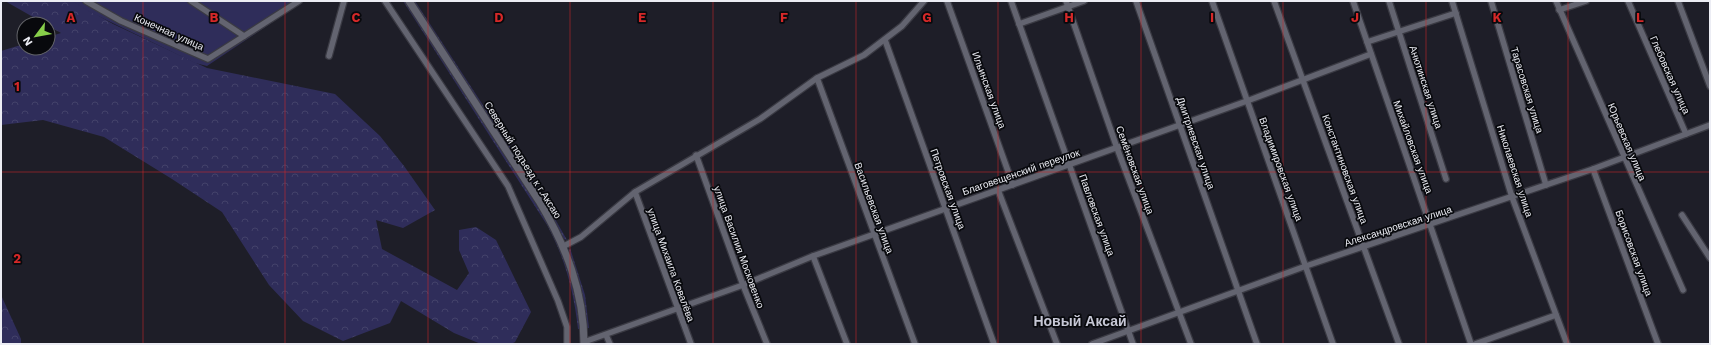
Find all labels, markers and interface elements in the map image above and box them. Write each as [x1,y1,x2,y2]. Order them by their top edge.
text: A [67,10,76,25]
text: B [210,10,219,25]
text: C [352,10,361,25]
text: D [494,10,504,25]
text: E [638,10,646,25]
text: F [780,10,788,25]
text: G [922,10,932,25]
text: H [1064,10,1074,25]
text: I [1210,10,1214,25]
text: J [1351,10,1359,25]
text: K [1492,10,1502,25]
text: L [1636,10,1644,25]
street label: Конечная улица [133,12,206,52]
north arrow [16,16,56,56]
text: N [20,34,36,48]
street label: Глебовская улица [1648,34,1692,116]
street label: Анютинская улица [1407,44,1445,130]
street label: Тарасовская улица [1509,46,1545,135]
street label: Ильинская улица [970,50,1008,130]
text: 1 [14,79,20,94]
street label: Дмитриевская улица [1175,95,1217,191]
street label: Михайловская улица [1391,99,1435,195]
street label: Северный подъезд к г.Аксаю [482,100,564,221]
street label: Юрьевская улица [1606,102,1648,183]
street label: Константиновская улица [1320,113,1370,226]
street label: Владимировская улица [1257,116,1305,223]
street label: Семёновская улица [1114,124,1156,216]
street label: Николаевская улица [1495,124,1535,219]
street label: Петровская улица [928,147,968,231]
street label: Благовещенский переулок [961,147,1082,197]
street label: Васильевская улица [852,161,896,255]
street label: Павловская улица [1077,173,1117,258]
street label: улица Василия Московенко [712,184,766,310]
street label: Александровская улица [1343,203,1453,249]
street label: улица Михаила Ковалёва [645,207,697,324]
street label: Борисовская улица [1613,209,1655,298]
text: 2 [13,251,21,266]
district label: Новый Аксай [1033,313,1127,329]

